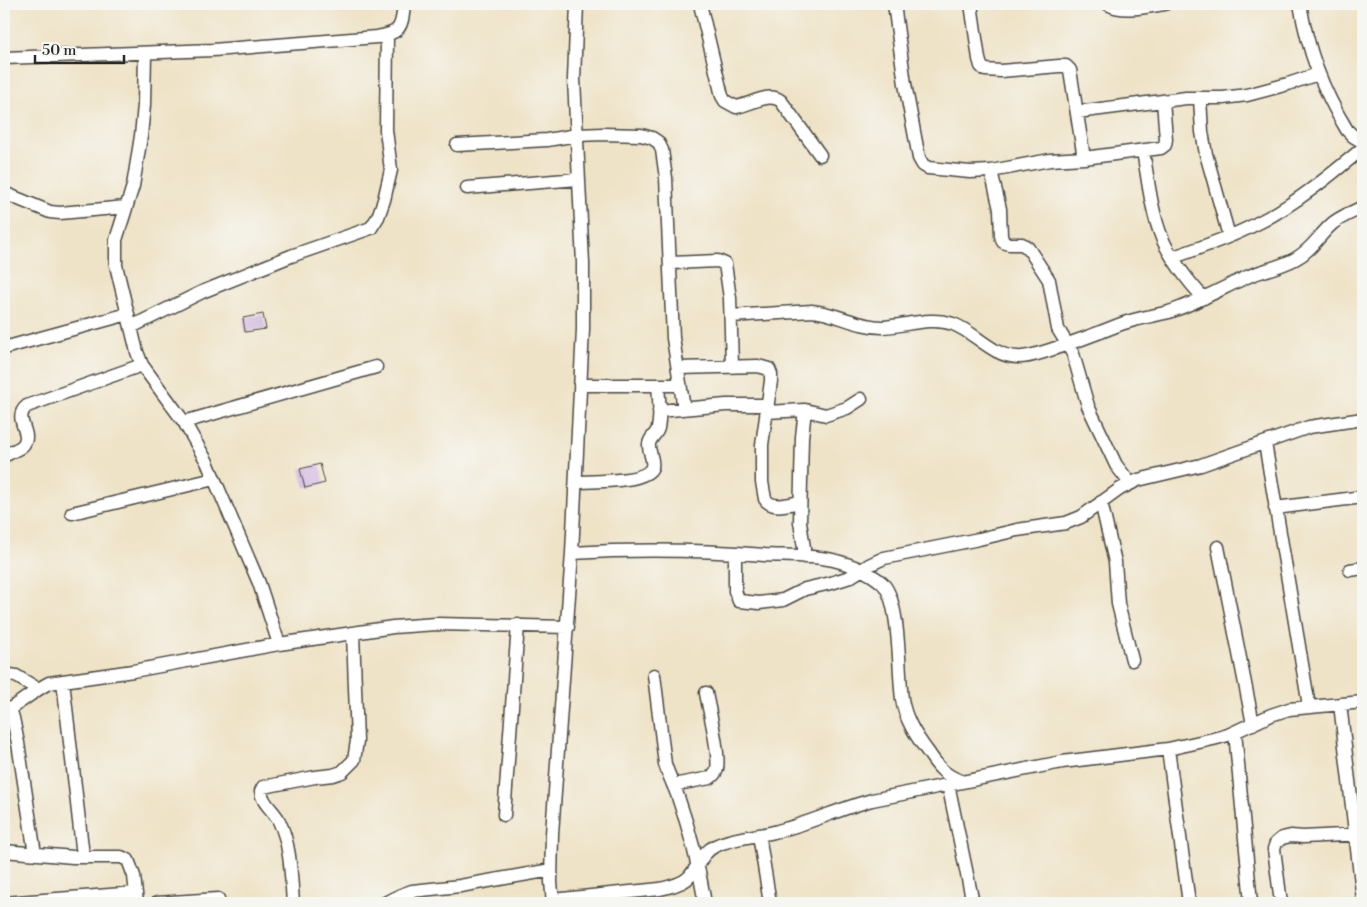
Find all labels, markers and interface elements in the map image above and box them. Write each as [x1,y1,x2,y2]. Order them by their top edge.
scale bar [35,32,124,64]
text: 50 m [42,41,76,60]

